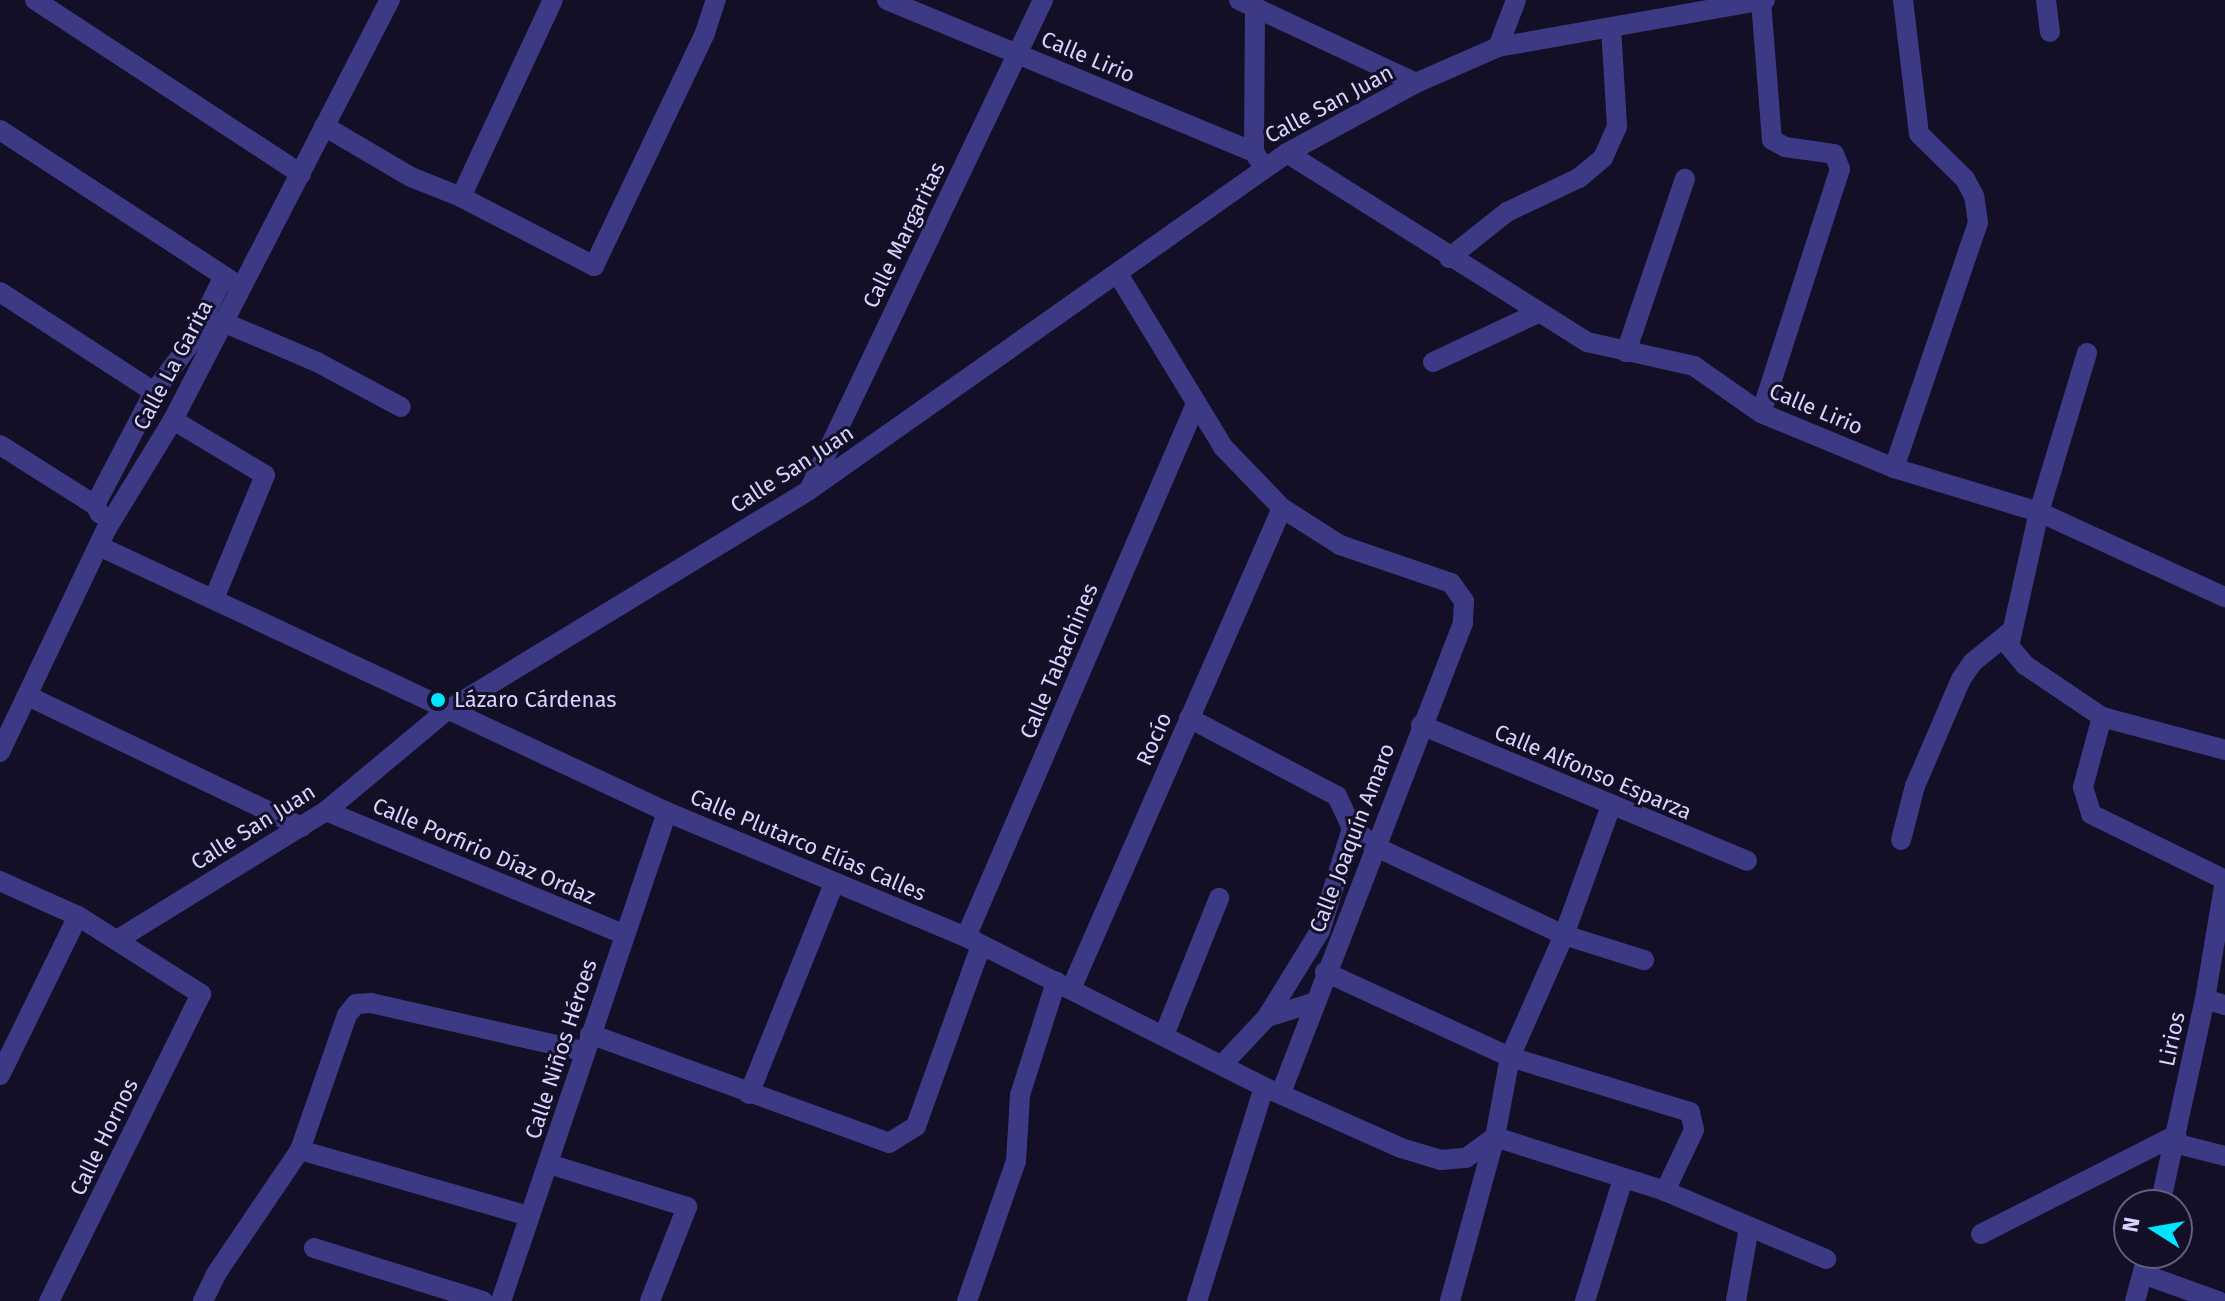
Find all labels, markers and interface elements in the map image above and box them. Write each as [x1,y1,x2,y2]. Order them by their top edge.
street label: Calle Lirio [1037,25,1139,89]
street label: Calle San Juan [1260,59,1398,149]
street label: Calle Margaritas [857,158,951,312]
street label: Calle La Garita [128,296,218,434]
street label: Calle Lirio [1765,377,1867,441]
street label: Calle San Juan [725,419,859,519]
street label: Calle Tabachines [1014,579,1104,743]
place label: Lázaro Cárdenas [454,687,616,713]
marker: Lázaro Cárdenas [429,691,447,709]
street label: Rocío [1131,708,1177,770]
street label: Calle Alfonso Esparza [1490,719,1696,825]
street label: Calle Joaquín Amaro [1304,740,1400,936]
street label: Calle San Juan [186,778,320,876]
street label: Calle Plutarco Elías Calles [686,783,930,907]
street label: Calle Porfirio Díaz Ordaz [369,792,599,910]
street label: Calle Niños Héroes [519,956,603,1142]
street label: Lirios [2153,1009,2191,1069]
street label: Calle Hornos [64,1074,144,1200]
north arrow [2113,1189,2193,1269]
text: N [2116,1215,2146,1234]

